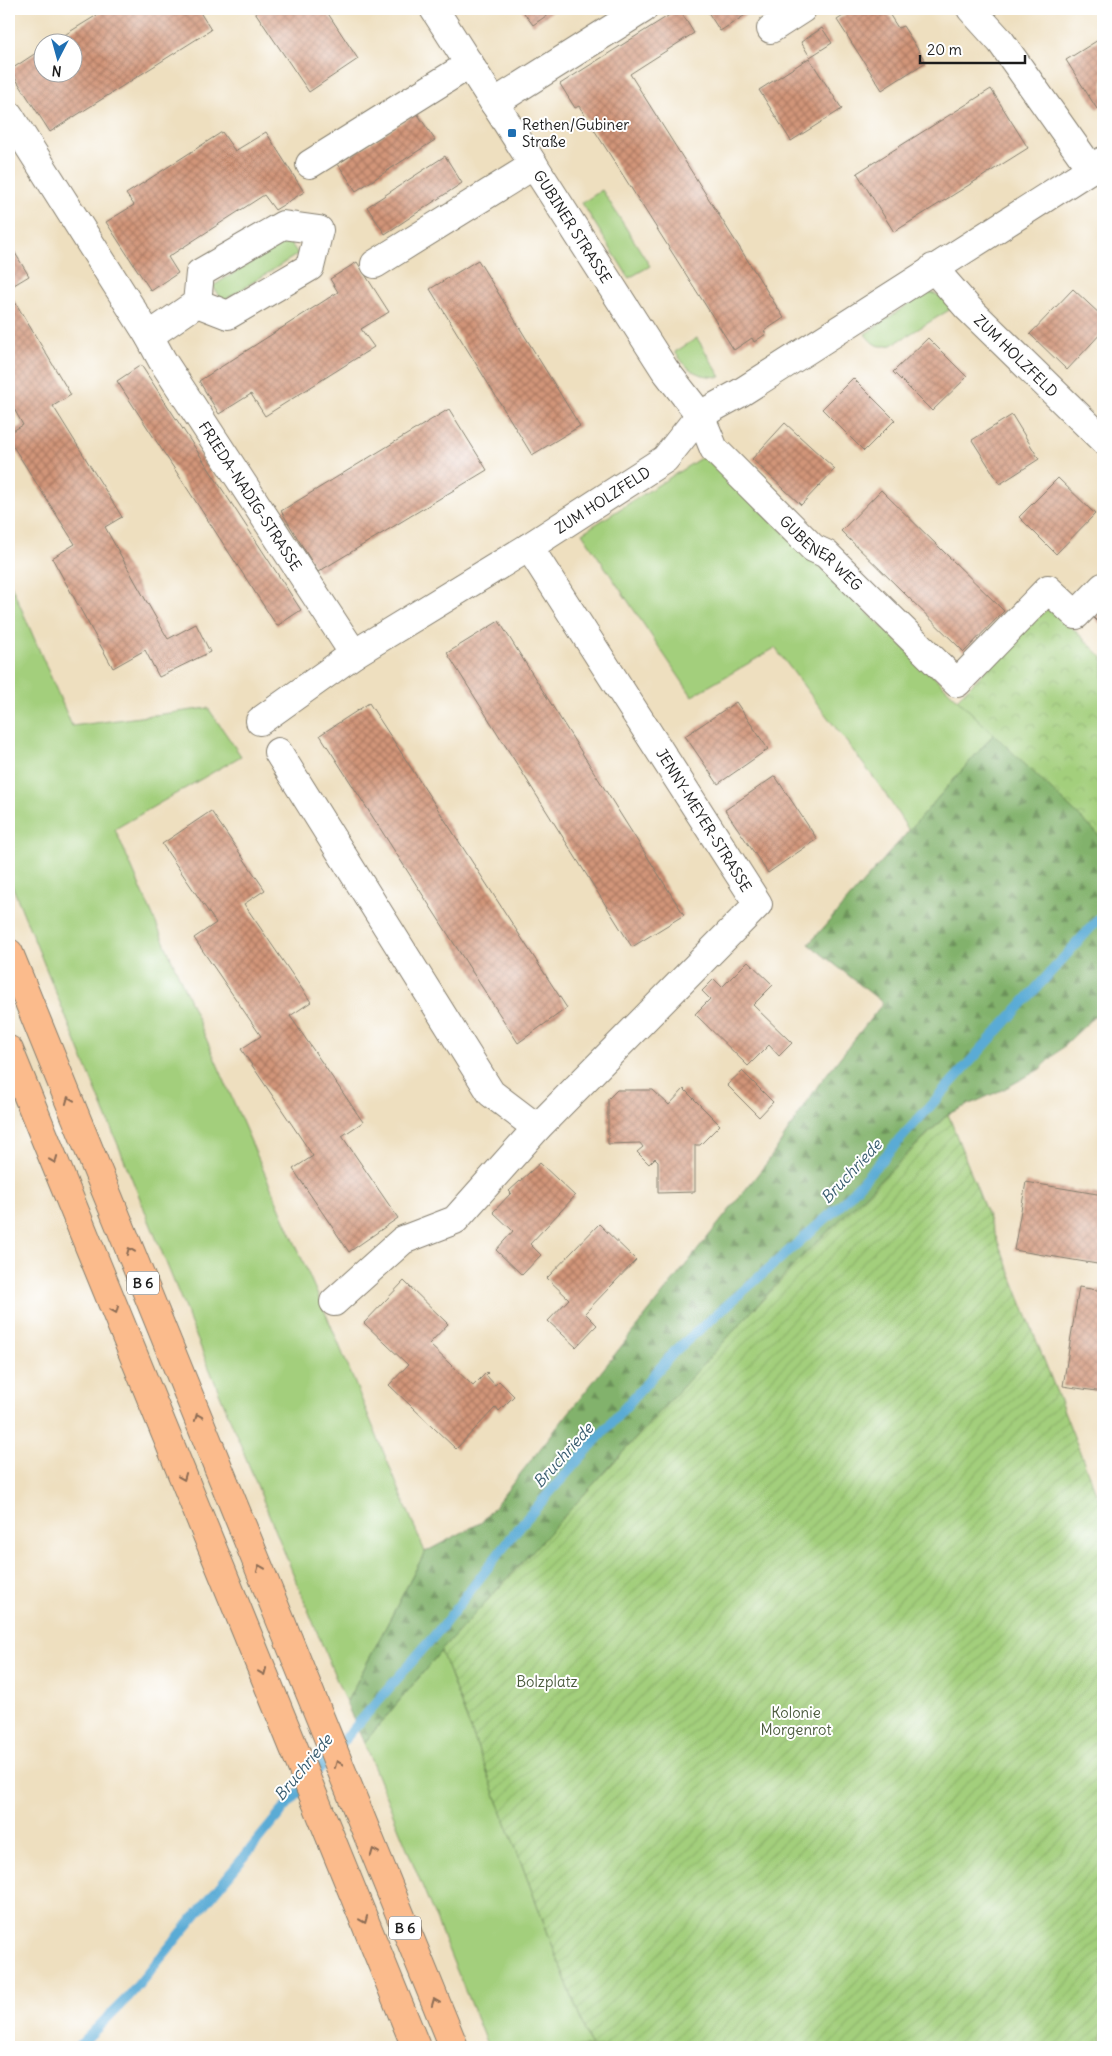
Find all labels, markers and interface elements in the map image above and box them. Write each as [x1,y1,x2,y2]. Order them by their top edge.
north arrow [32,32,82,82]
scale bar [920,32,1024,64]
text: 20 m [927,40,962,59]
text: N [51,61,62,80]
place label: Rethen/Gubiner Straße [522,115,629,151]
marker: Rethen/Gubiner Straße [506,127,518,139]
street label: GUBINER STRASSE [530,166,616,287]
street label: ZUM HOLZFELD [971,310,1062,401]
street label: FRIEDA-NADIG-STRASSE [195,417,306,574]
street label: ZUM HOLZFELD [551,462,654,537]
street label: GUBENER WEG [776,511,867,594]
street label: JENNY-MEYER-STRASSE [652,745,756,895]
one-way arrow [65,1096,75,1105]
water label: Bruchriede [816,1134,887,1207]
one-way arrow [48,1155,58,1163]
one-way arrow [126,1247,136,1255]
road number: B 6 [127,1272,159,1295]
one-way arrow [109,1305,119,1314]
one-way arrow [194,1413,205,1422]
water label: Bruchriede [529,1417,598,1492]
one-way arrow [177,1472,187,1481]
one-way arrow [255,1564,266,1573]
one-way arrow [256,1667,267,1676]
park label: Bolzplatz [516,1672,578,1691]
park label: Kolonie Morgenrot [761,1703,831,1739]
water label: Bruchriede [270,1729,337,1804]
one-way arrow [334,1760,344,1769]
one-way arrow [369,1848,380,1857]
one-way arrow [357,1915,368,1924]
road number: B 6 [389,1916,421,1940]
one-way arrow [431,1998,442,2007]

